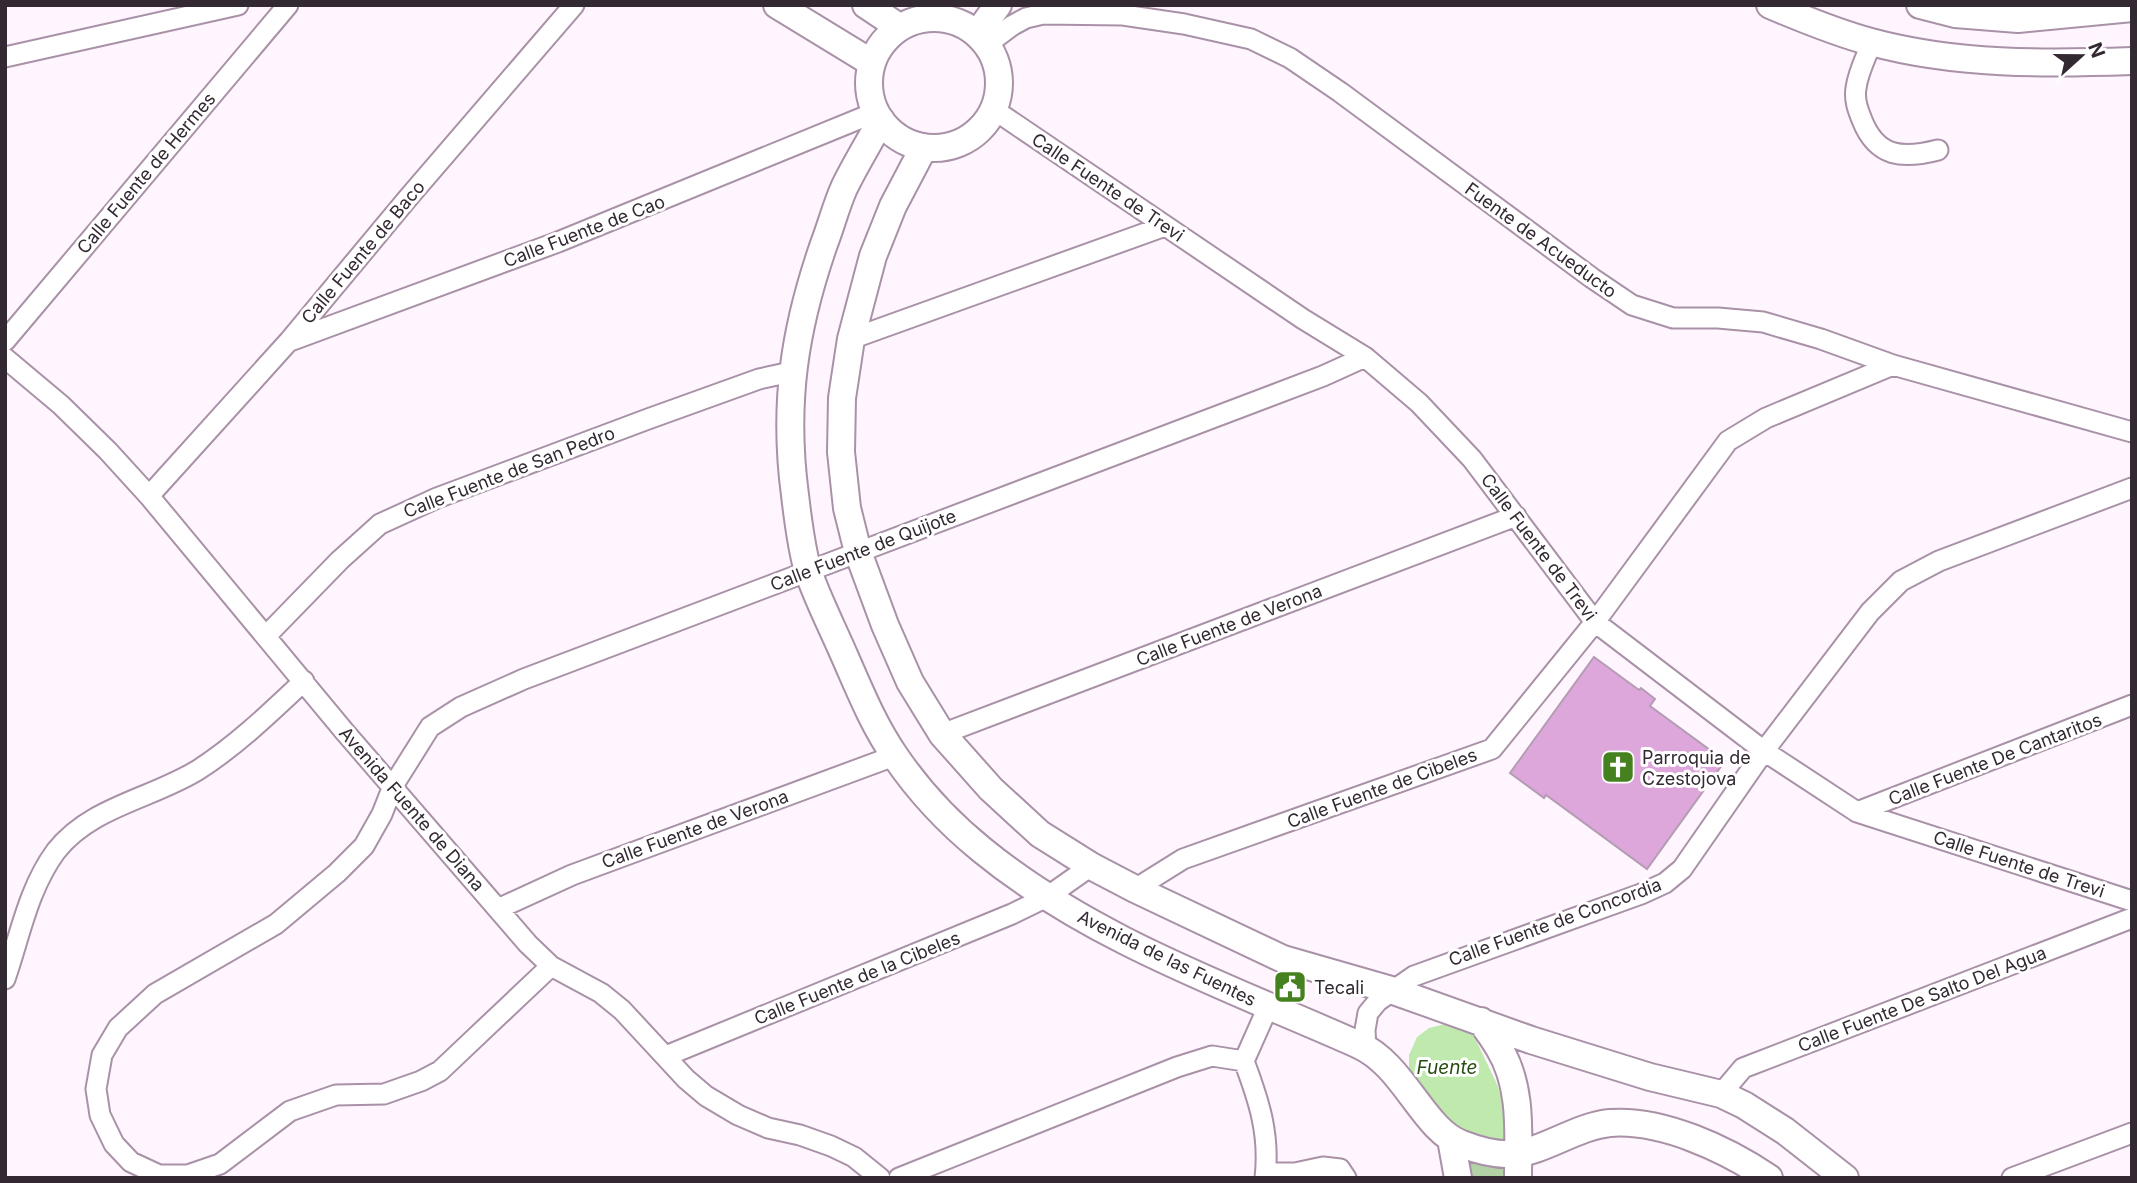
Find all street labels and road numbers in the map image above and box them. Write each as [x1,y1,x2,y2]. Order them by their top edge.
street label: Calle Fuente de Hermes [72,88,220,258]
street label: Calle Fuente de Trevi [1028,128,1188,246]
street label: Calle Fuente de Baco [297,176,429,328]
street label: Fuente de Acueducto [1461,178,1621,302]
street label: Calle Fuente de Cao [500,191,668,271]
street label: Calle Fuente de San Pedro [400,422,618,522]
street label: Calle Fuente de Trevi [1477,469,1601,625]
street label: Calle Fuente de Quijote [767,505,959,595]
street label: Calle Fuente de Verona [1133,580,1325,670]
street label: Calle Fuente De Cantaritos [1885,709,2105,809]
street label: Avenida Fuente de Diana [335,723,489,895]
street label: Calle Fuente de Cibeles [1284,744,1480,832]
street label: Calle Fuente de Verona [599,785,791,873]
street label: Calle Fuente de Trevi [1931,826,2107,902]
street label: Calle Fuente de Concordia [1446,874,1664,970]
street label: Avenida de las Fuentes [1074,906,1260,1010]
street label: Calle Fuente de la Cibeles [751,927,963,1029]
street label: Calle Fuente De Salto Del Agua [1795,942,2049,1056]

